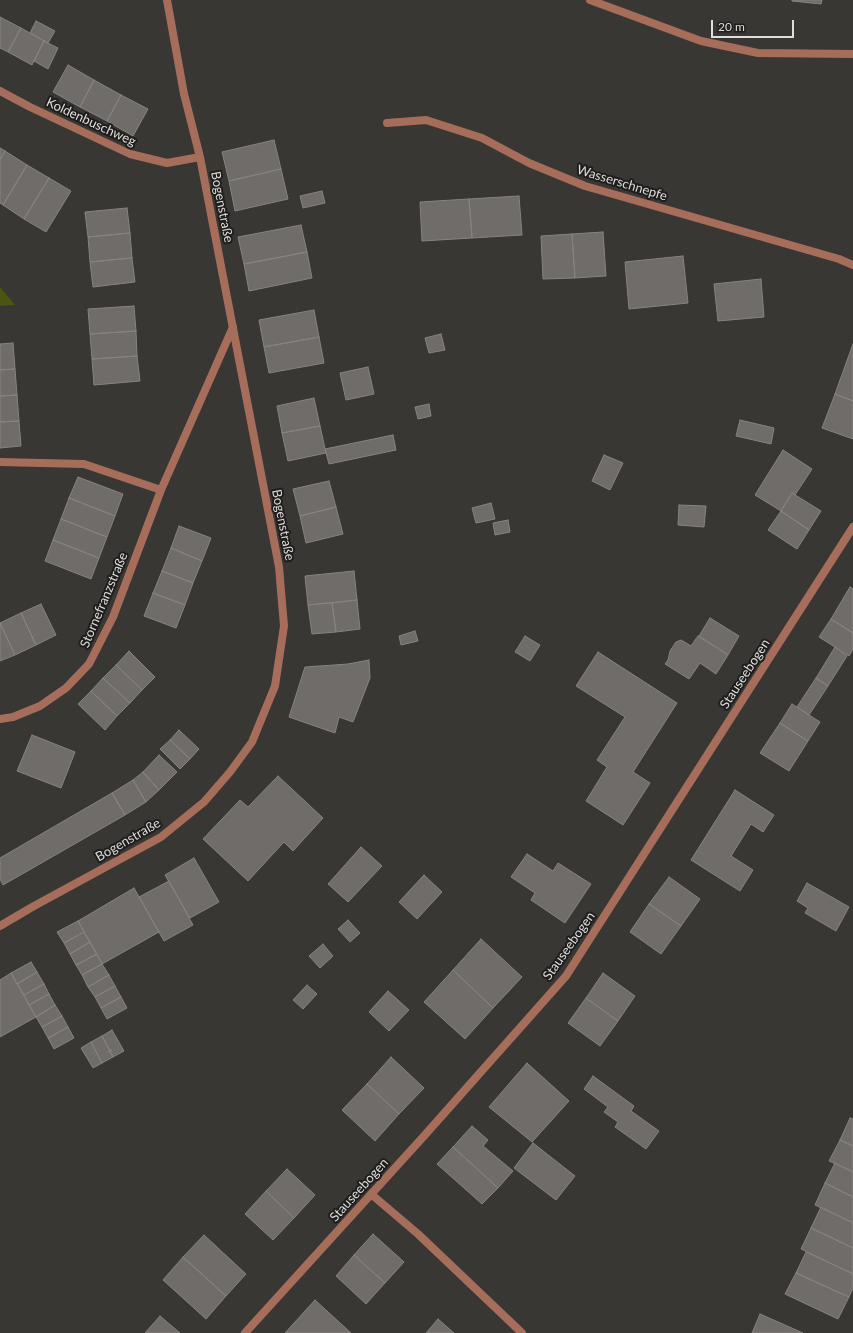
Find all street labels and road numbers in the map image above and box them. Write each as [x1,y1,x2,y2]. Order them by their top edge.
street label: Koldenbuschweg [44,94,138,150]
street label: Wasserschnepfe [575,162,669,204]
street label: Bogenstraße [207,170,237,244]
street label: Bogenstraße [268,488,298,562]
street label: Stornefranzstraße [77,550,131,650]
street label: Stauseebogen [717,636,773,712]
street label: Bogenstraße [93,815,163,865]
street label: Stauseebogen [540,909,598,983]
street label: Stauseebogen [326,1155,392,1225]

